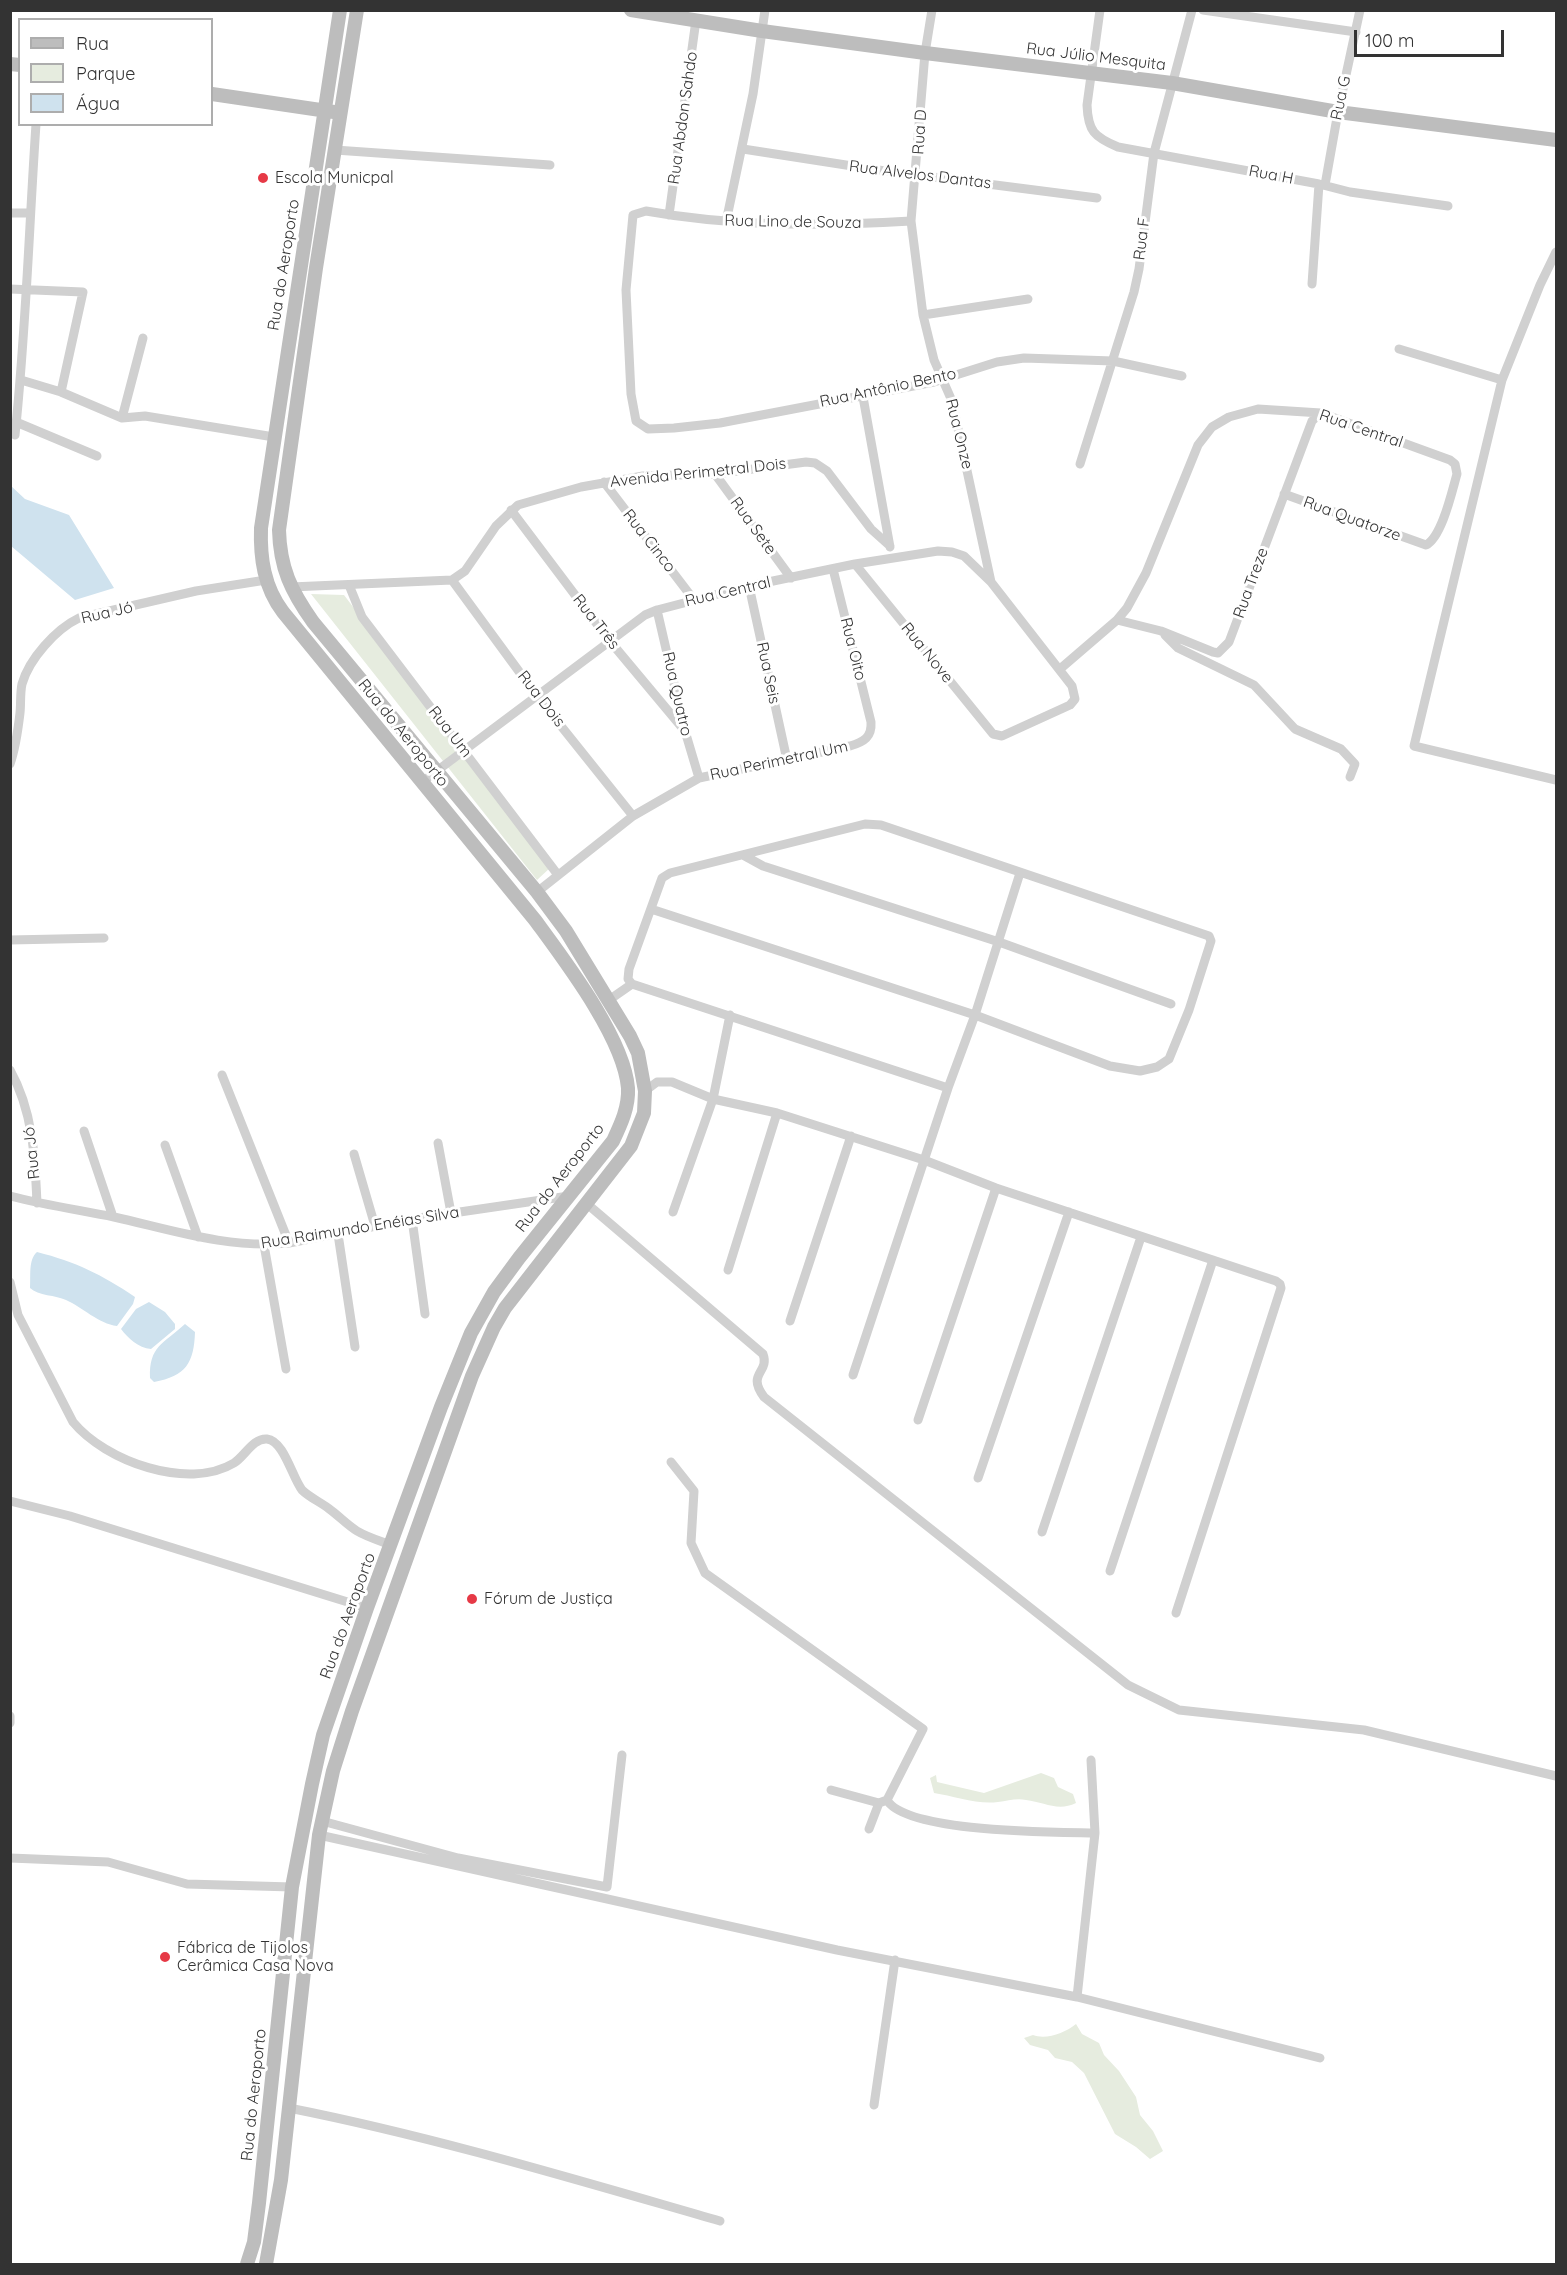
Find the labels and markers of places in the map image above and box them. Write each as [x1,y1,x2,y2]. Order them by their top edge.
place label: Escola Municpal [275,168,394,188]
marker: Escola Municpal [256,171,270,185]
place label: Fórum de Justiça [484,1589,613,1609]
marker: Fórum de Justiça [465,1592,479,1606]
place label: Fábrica de Tijolos Cerâmica Casa Nova [177,1938,334,1976]
marker: Fábrica de Tijolos Cerâmica Casa Nova [158,1950,172,1964]

